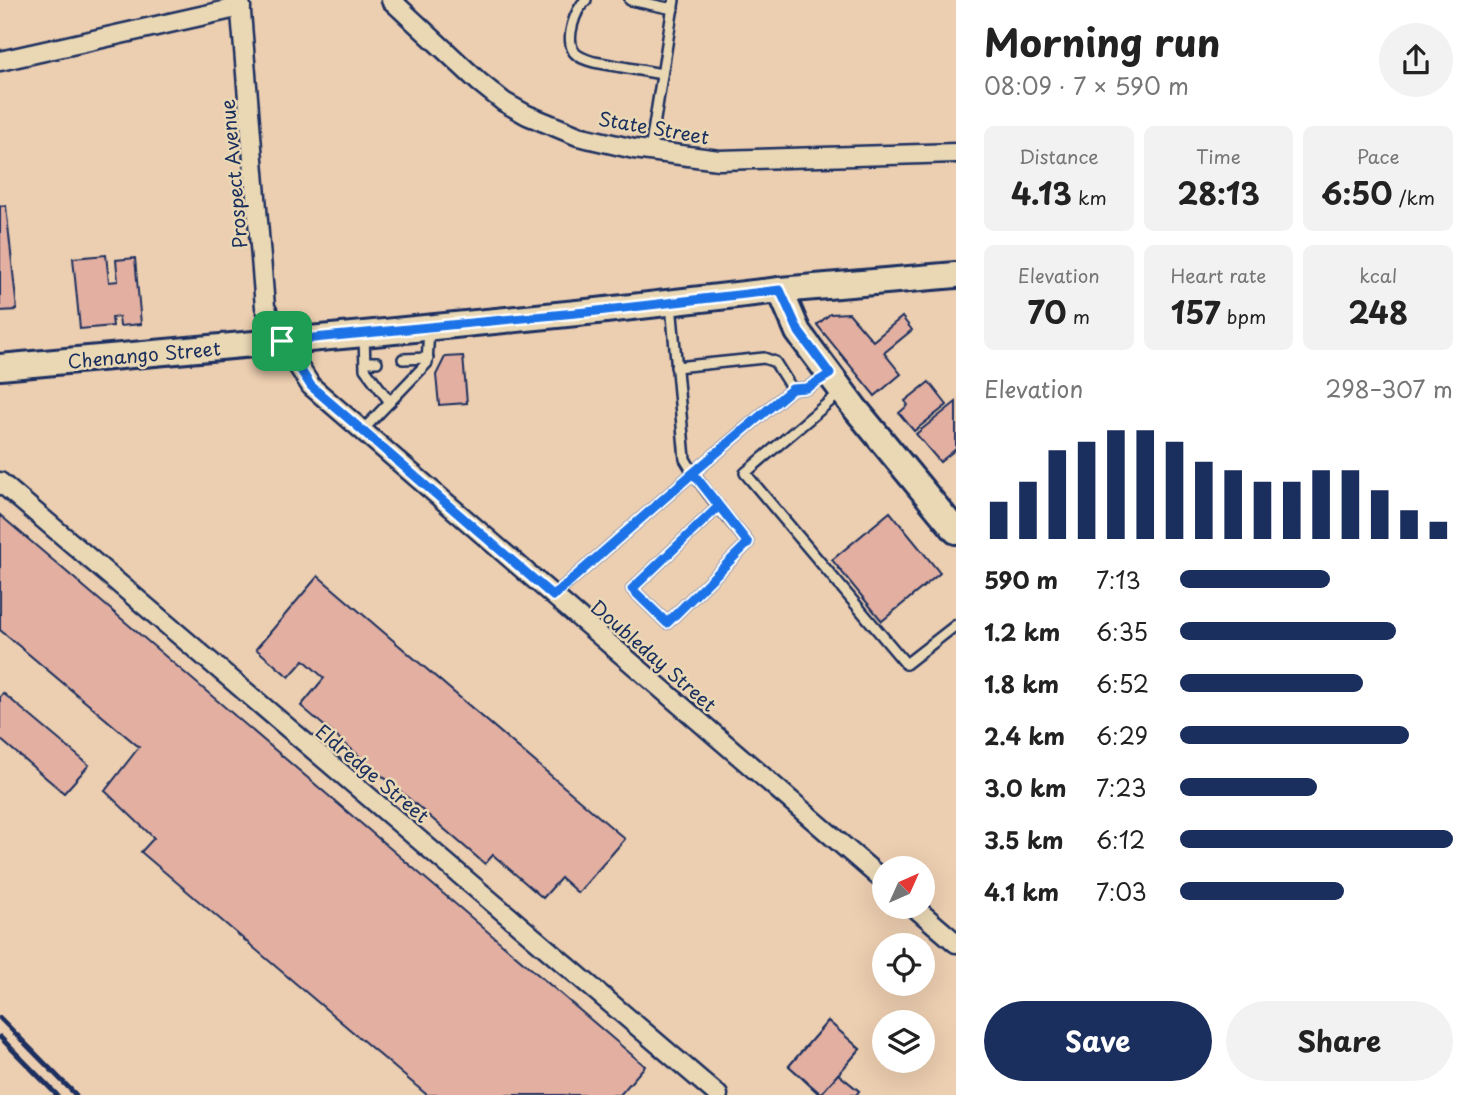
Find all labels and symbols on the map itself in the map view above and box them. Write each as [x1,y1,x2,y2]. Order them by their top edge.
street label: Prospect Avenue [213,98,253,250]
street label: State Street [596,103,712,151]
pin [252,311,312,371]
street label: Chenango Street [66,333,222,375]
street label: Doubleday Street [585,592,723,718]
street label: Eldredge Street [310,717,436,829]
north arrow [872,856,934,919]

